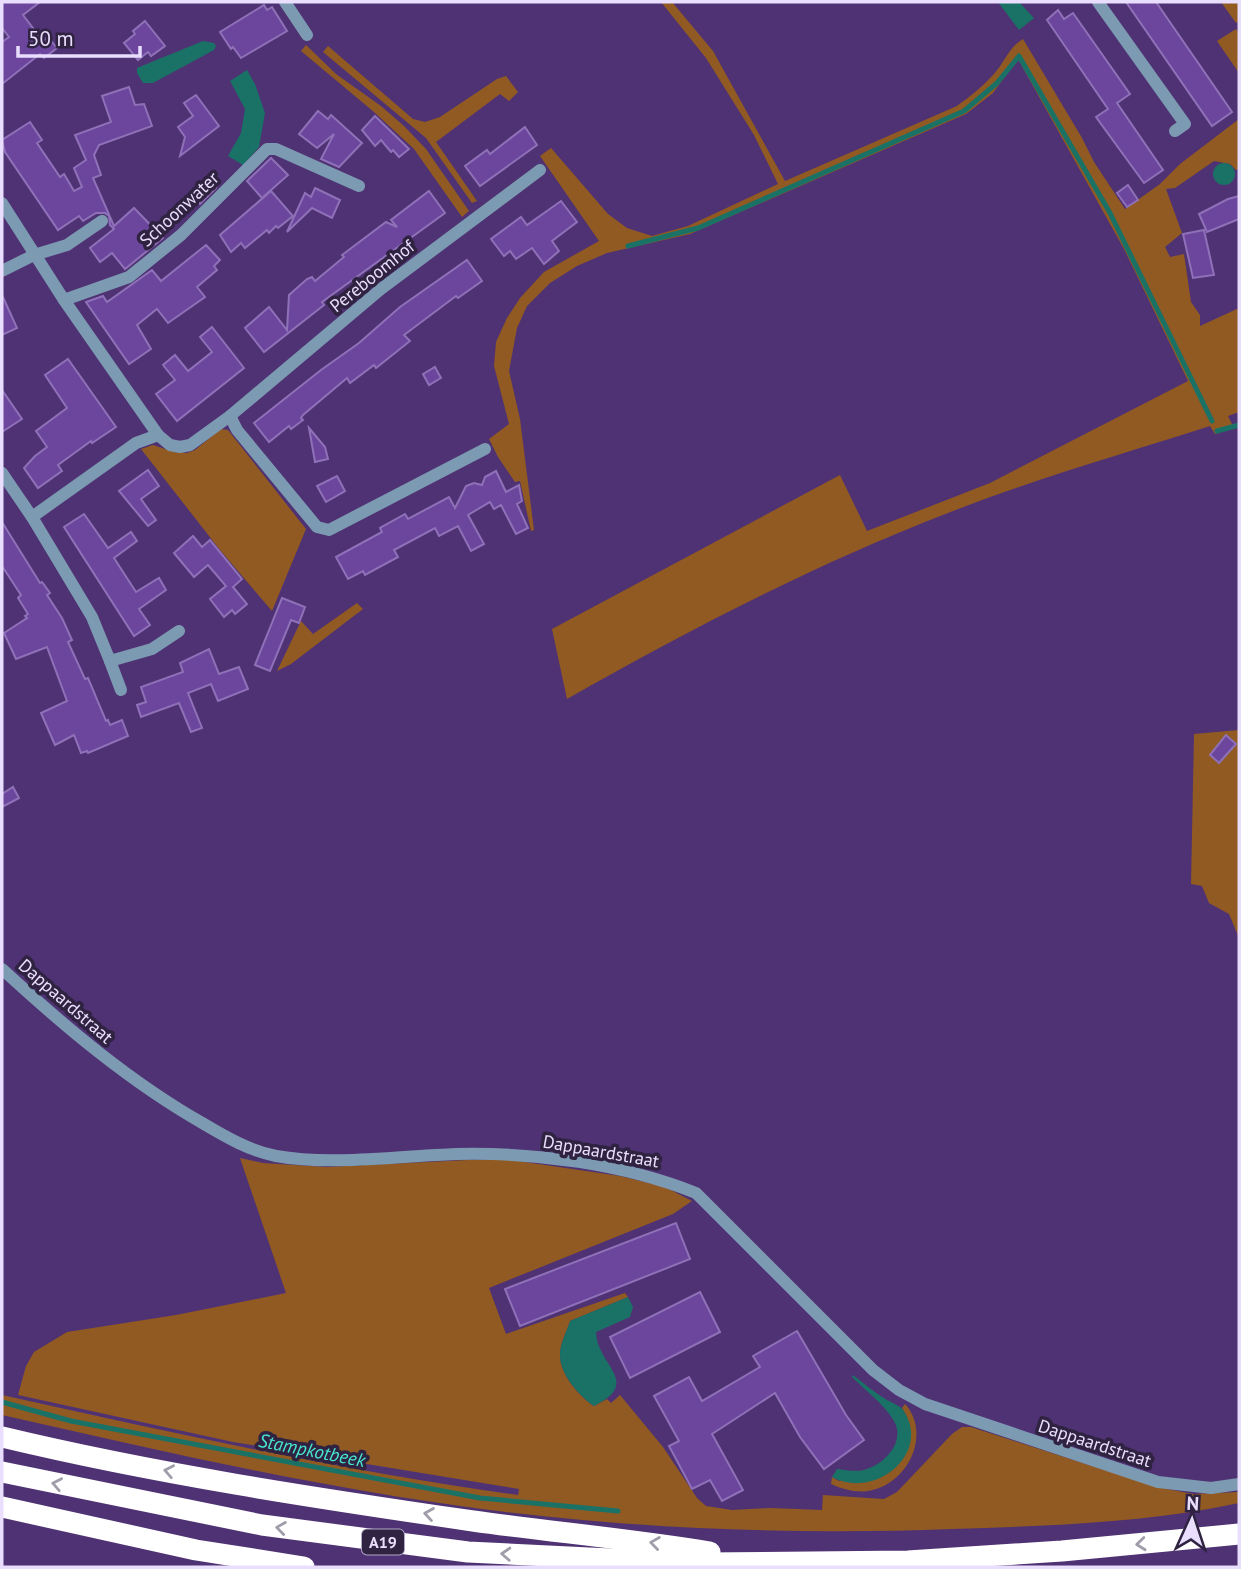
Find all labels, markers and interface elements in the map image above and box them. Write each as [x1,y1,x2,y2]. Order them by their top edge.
scale bar [18,14,140,58]
text: 50 m [28,25,74,52]
street label: Schoonwater [135,166,223,252]
street label: Pereboomhof [325,234,420,317]
street label: Dappaardstraat [14,954,118,1048]
street label: Dappaardstraat [541,1129,661,1173]
street label: Dappaardstraat [1036,1414,1154,1472]
water label: Stampkotbeek [256,1428,369,1472]
one-way arrow [163,1465,175,1480]
one-way arrow [51,1477,63,1492]
north arrow [1157,1485,1227,1555]
text: N [1186,1491,1200,1515]
one-way arrow [423,1507,435,1522]
one-way arrow [275,1520,286,1535]
road number: A19 [362,1530,404,1554]
one-way arrow [649,1536,661,1551]
one-way arrow [1135,1536,1147,1551]
one-way arrow [501,1547,512,1562]

